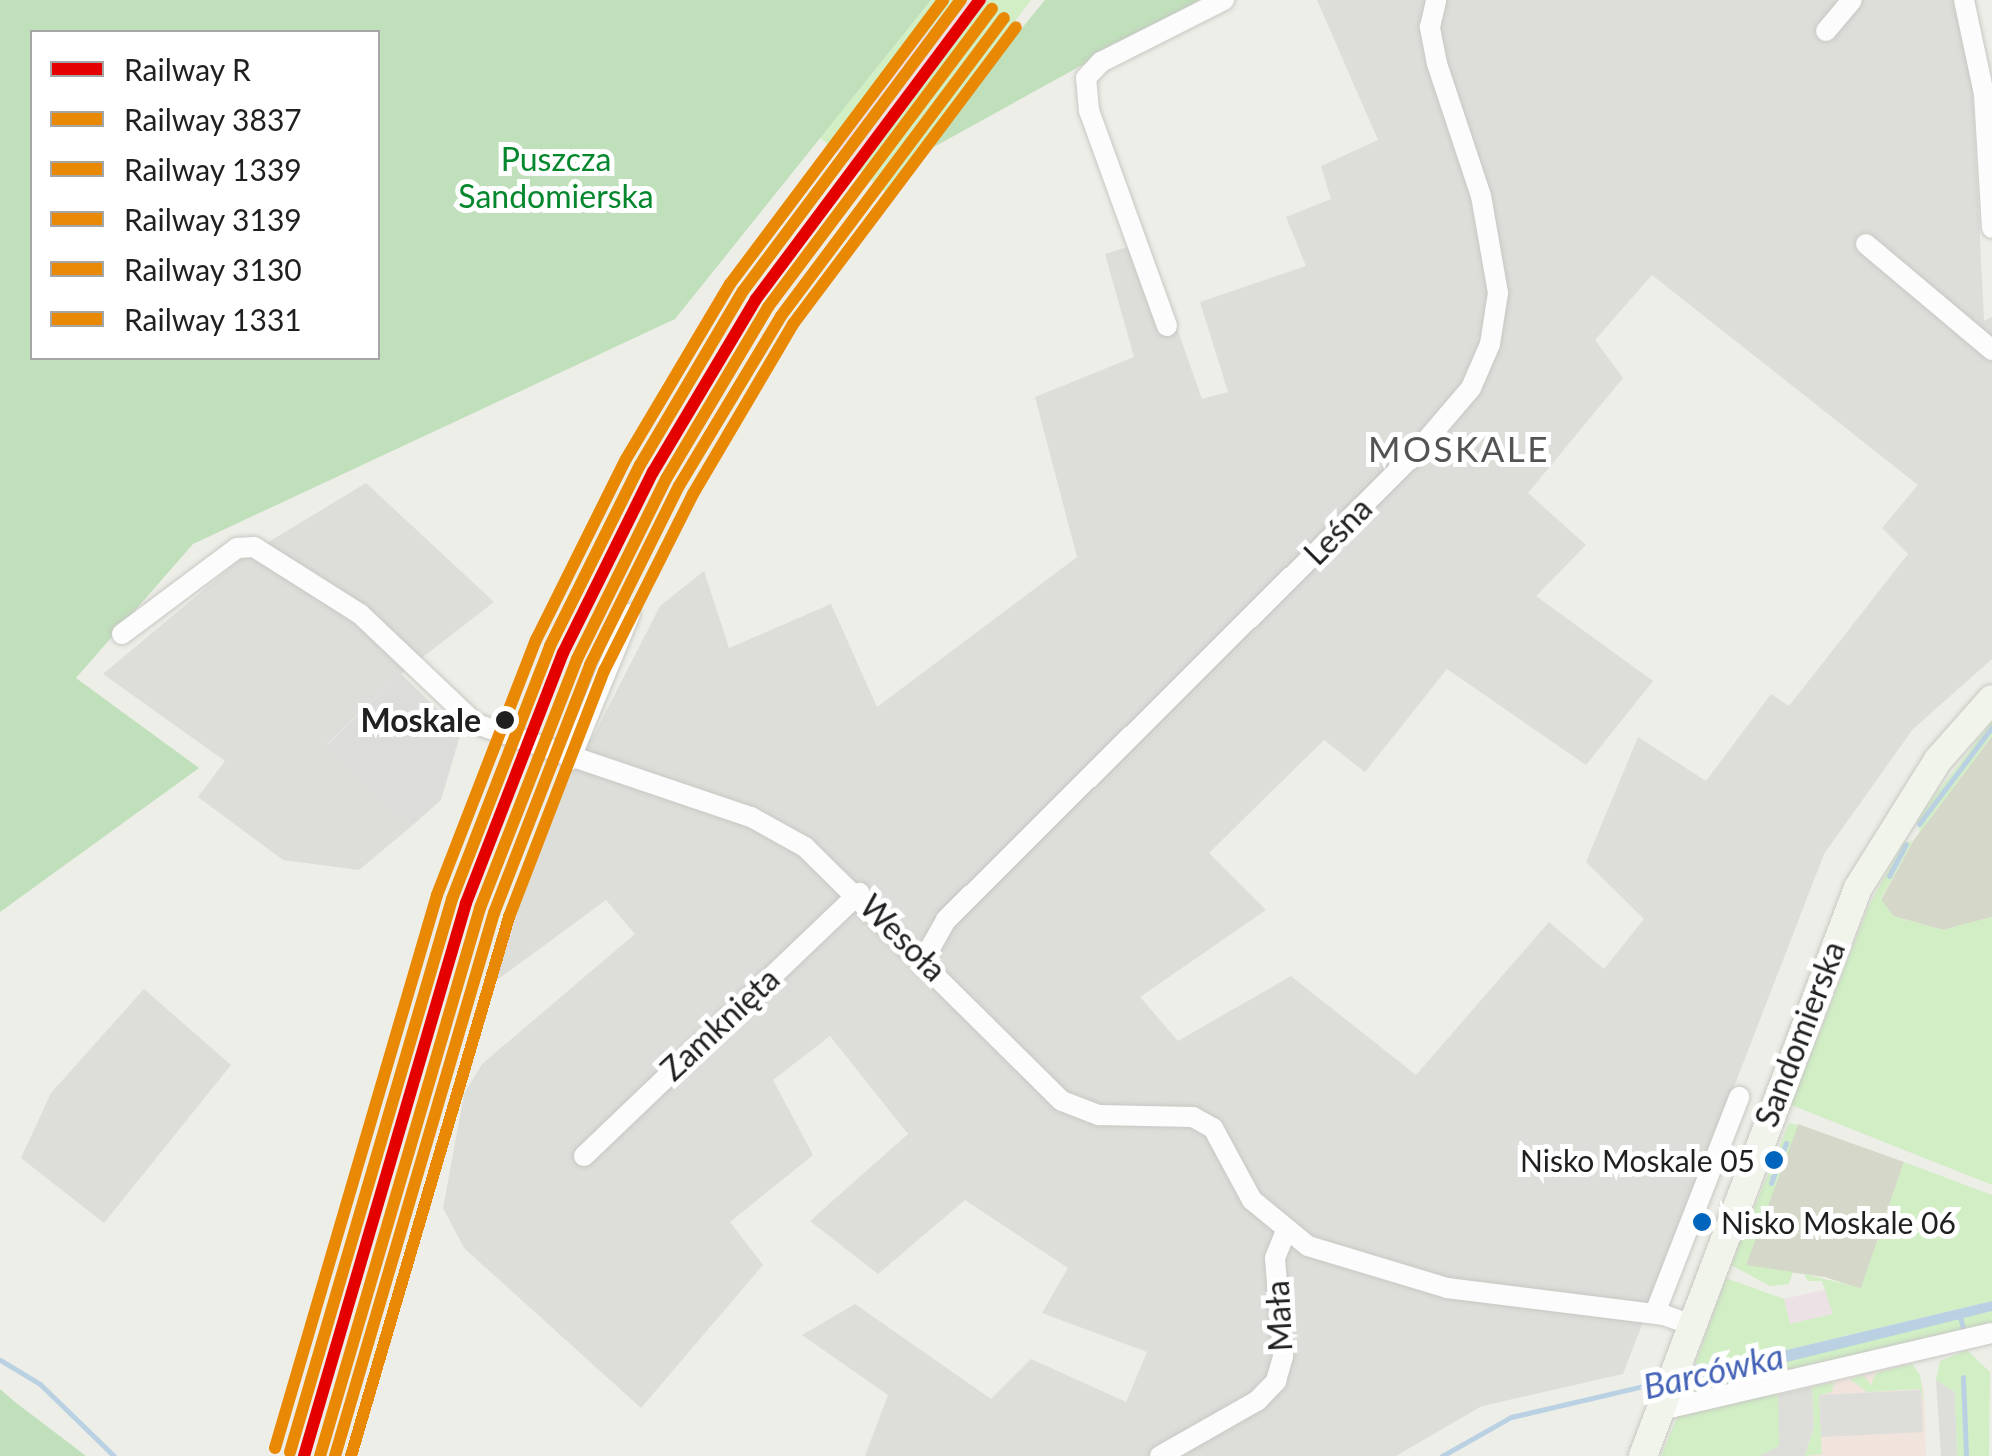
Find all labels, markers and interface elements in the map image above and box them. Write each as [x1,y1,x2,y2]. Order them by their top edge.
legend [30,30,380,360]
text: Railway R [124,51,251,87]
text: Railway 3837 [124,101,302,137]
park label: Puszcza Sandomierska [458,141,654,216]
text: Railway 1339 [124,151,302,187]
text: Railway 3139 [124,201,302,237]
text: Railway 3130 [124,251,302,287]
text: Railway 1331 [124,301,302,337]
district label: MOSKALE [1368,427,1550,469]
street label: Leśna [1296,489,1380,573]
place label: Moskale [360,701,481,739]
marker: Moskale [490,705,520,735]
street label: Wesoła [852,887,954,989]
street label: Sandomierska [1747,936,1853,1132]
street label: Zamknięta [653,960,787,1088]
place label: Nisko Moskale 05 [1520,1142,1755,1178]
marker: Nisko Moskale 05 [1764,1150,1784,1170]
place label: Nisko Moskale 06 [1721,1204,1956,1240]
marker: Nisko Moskale 06 [1692,1212,1712,1232]
street label: Mała [1258,1280,1300,1352]
water label: Barcówka [1639,1334,1787,1406]

